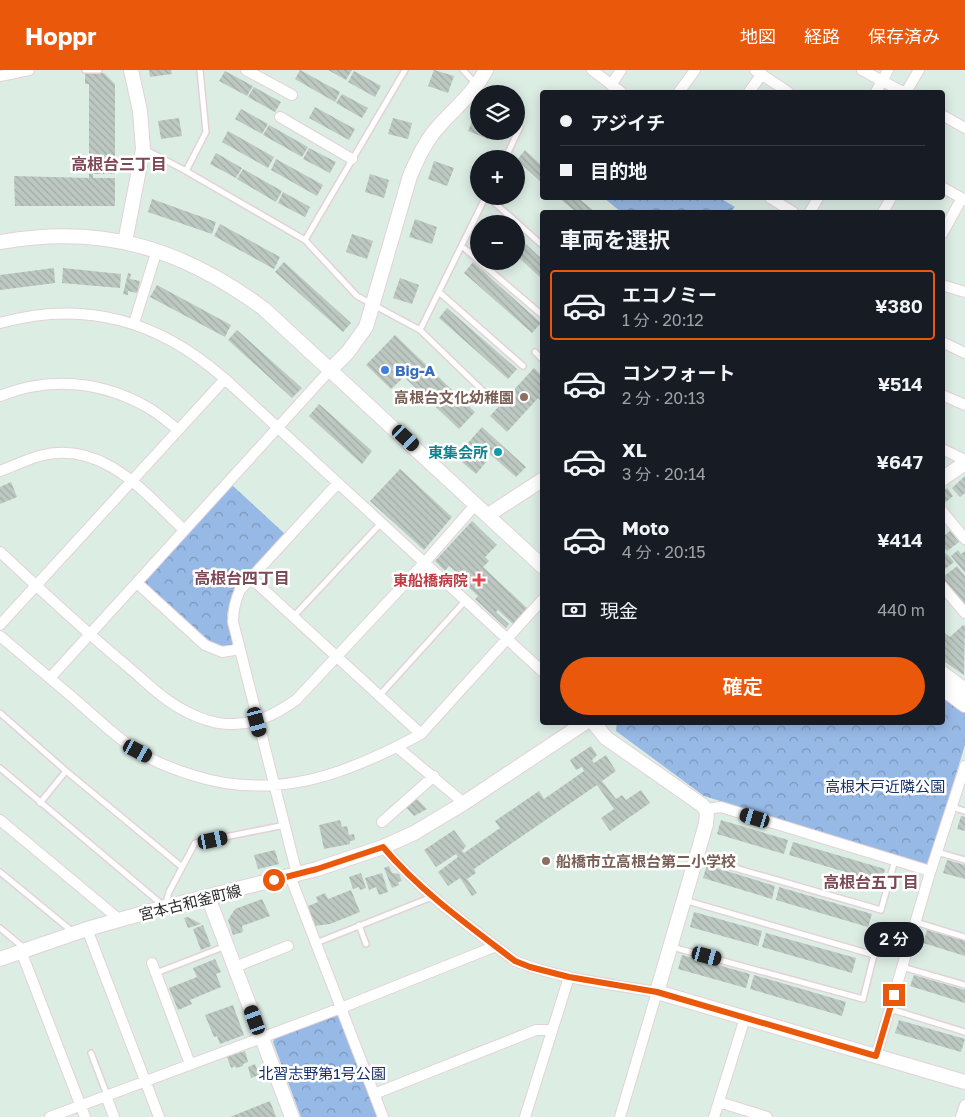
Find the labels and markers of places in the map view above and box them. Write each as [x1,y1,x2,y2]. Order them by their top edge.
place label: Big-A [395,361,436,379]
marker: Big-A [379,364,391,376]
place label: 高根台文化幼稚園 [394,388,514,406]
marker: 高根台文化幼稚園 [518,391,530,403]
place label: 東集会所 [428,443,488,461]
marker: 東集会所 [492,446,504,458]
place label: 東船橋病院 [393,571,468,589]
marker: 東船橋病院 [472,573,486,587]
place label: 船橋市立高根台第二小学校 [556,852,736,870]
marker: 船橋市立高根台第二小学校 [540,855,552,867]

